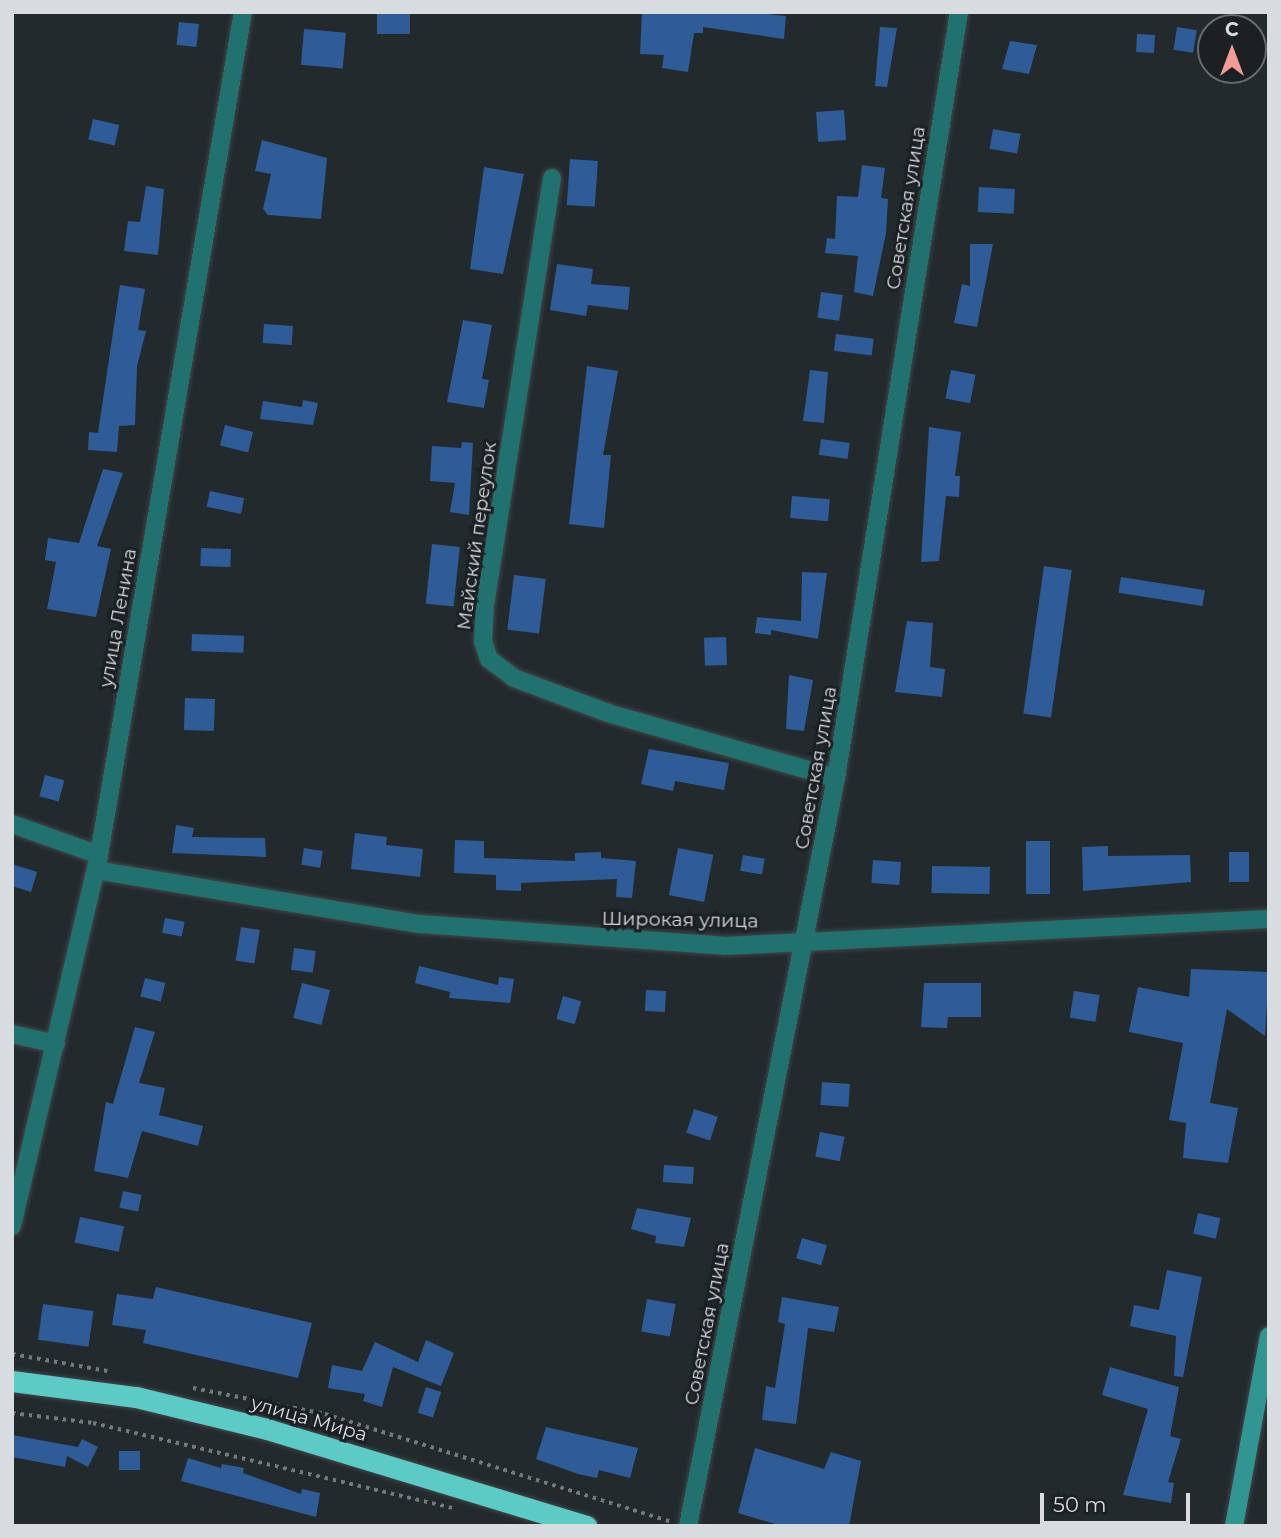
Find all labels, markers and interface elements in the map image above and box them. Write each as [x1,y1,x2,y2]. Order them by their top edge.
north arrow [1197,14,1267,84]
text: С [1225,18,1239,41]
street label: Советская улица [882,125,930,291]
street label: Майский переулок [453,440,501,632]
street label: улица Ленина [95,547,141,689]
street label: Советская улица [790,685,842,851]
street label: Широкая улица [601,907,759,933]
street label: Советская улица [680,1241,734,1407]
street label: улица Мира [248,1392,370,1446]
scale bar [1043,1478,1194,1522]
text: 50 m [1053,1492,1107,1517]

